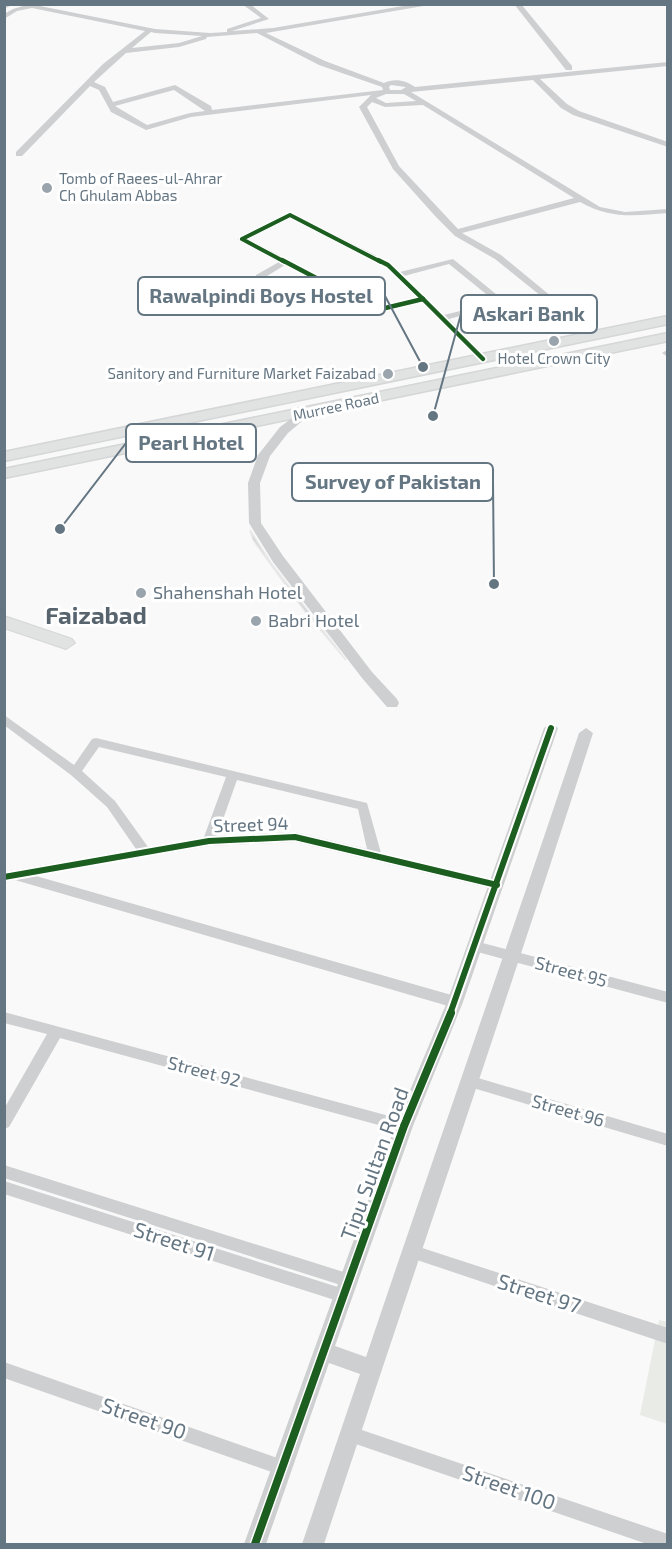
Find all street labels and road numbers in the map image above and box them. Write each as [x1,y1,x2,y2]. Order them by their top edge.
street label: Murree Road [291,388,380,424]
street label: Street 94 [213,812,289,836]
street label: Street 95 [533,951,610,991]
street label: Street 92 [165,1051,243,1091]
street label: Tipu Sultan Road [334,1084,413,1243]
street label: Street 96 [529,1089,607,1131]
street label: Street 91 [131,1216,218,1265]
street label: Street 97 [495,1267,584,1318]
street label: Street 90 [99,1391,190,1444]
street label: Street 100 [460,1459,559,1514]

